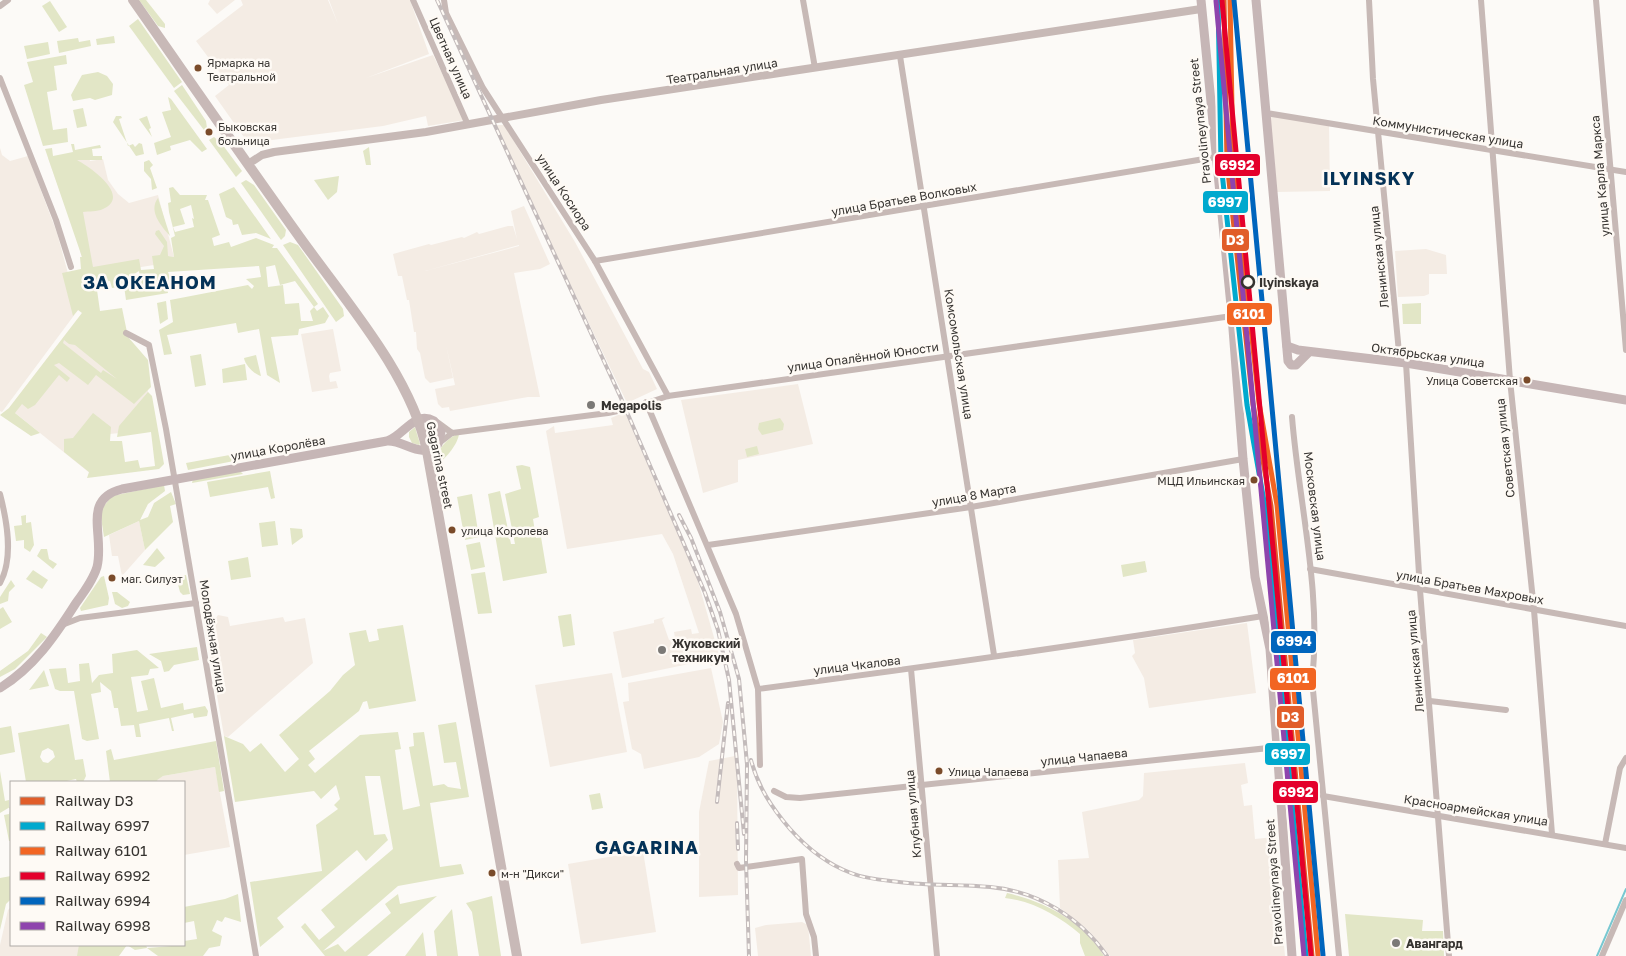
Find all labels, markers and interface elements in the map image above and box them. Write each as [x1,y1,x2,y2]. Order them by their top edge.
street label: Цветная улица [426,15,476,101]
street label: Театральная улица [665,55,779,87]
place label: Ярмарка на Театральной [207,56,276,83]
street label: Pravolineynaya Street [1186,57,1214,184]
marker: Ярмарка на Театральной [193,63,203,73]
street label: Коммунистическая улица [1372,113,1524,151]
street label: улица Карла Маркса [1587,115,1613,237]
place label: Быковская больница [218,120,277,147]
marker: Быковская больница [204,127,214,137]
street label: улица Косиора [534,151,594,233]
line badge: 6992 [1214,153,1261,177]
text: 6992 [1219,156,1255,173]
district label: ILYINSKY [1323,167,1415,189]
street label: улица Братьев Волковых [830,179,978,219]
line badge: 6997 [1202,190,1249,214]
text: 6997 [1208,193,1243,210]
street label: Ленинская улица [1366,205,1392,309]
line badge: D3 [1221,228,1250,252]
text: D3 [1226,231,1244,248]
district label: ЗА ОКЕАНОМ [83,271,217,293]
marker: Ilyinskaya [1241,275,1255,289]
place label: Ilyinskaya [1259,275,1319,290]
street label: Комсомольская улица [941,288,977,420]
line badge: 6101 [1226,302,1273,326]
text: 6101 [1233,305,1265,322]
street label: улица Опалённой Юности [786,339,940,375]
street label: Октябрьская улица [1370,340,1486,370]
place label: Улица Советская [1426,374,1518,387]
marker: Улица Советская [1522,375,1532,385]
place label: Megapolis [601,398,662,413]
street label: Советская улица [1492,398,1518,498]
marker: Megapolis [585,399,597,411]
street label: Gagarina street [423,420,457,510]
street label: улица Королёва [230,432,326,464]
street label: Московская улица [1301,451,1329,561]
place label: МЦД Ильинская [1157,474,1245,487]
marker: МЦД Ильинская [1249,475,1259,485]
street label: улица 8 Марта [931,480,1017,510]
place label: улица Королева [461,524,549,537]
marker: улица Королева [447,525,457,535]
street label: улица Братьев Махровых [1395,567,1545,607]
place label: маг. Силуэт [121,572,183,585]
marker: маг. Силуэт [107,573,117,583]
street label: Молодёжная улица [197,578,229,694]
street label: Ленинская улица [1403,609,1427,713]
line badge: 6994 [1270,630,1317,654]
text: 6994 [1276,632,1312,649]
place label: Жуковский техникум [672,636,740,665]
marker: Жуковский техникум [656,644,668,656]
street label: улица Чкалова [813,652,901,678]
line badge: 6101 [1269,667,1317,691]
text: 6101 [1277,669,1309,686]
line badge: D3 [1276,705,1305,729]
text: D3 [1281,708,1299,725]
line badge: 6997 [1264,742,1311,766]
street label: улица Чапаева [1040,745,1128,769]
text: 6997 [1271,745,1306,762]
place label: Улица Чапаева [948,765,1029,778]
marker: Улица Чапаева [934,766,944,776]
street label: Клубная улица [902,769,924,859]
line badge: 6992 [1272,780,1319,804]
legend [10,781,185,946]
text: 6992 [1278,783,1314,800]
text: Railway D3 [55,791,134,809]
street label: Красноармейская улица [1403,791,1549,829]
text: Railway 6997 [55,816,150,834]
street label: Pravolineynaya Street [1262,818,1286,945]
district label: GAGARINA [595,836,699,858]
text: Railway 6101 [55,841,147,859]
text: Railway 6992 [55,866,150,884]
place label: м-н "Дикси" [501,867,564,880]
marker: м-н "Дикси" [487,868,497,878]
text: Railway 6994 [55,891,151,909]
text: Railway 6998 [55,916,151,934]
place label: Авангард [1406,936,1463,951]
marker: Авангард [1390,937,1402,949]

